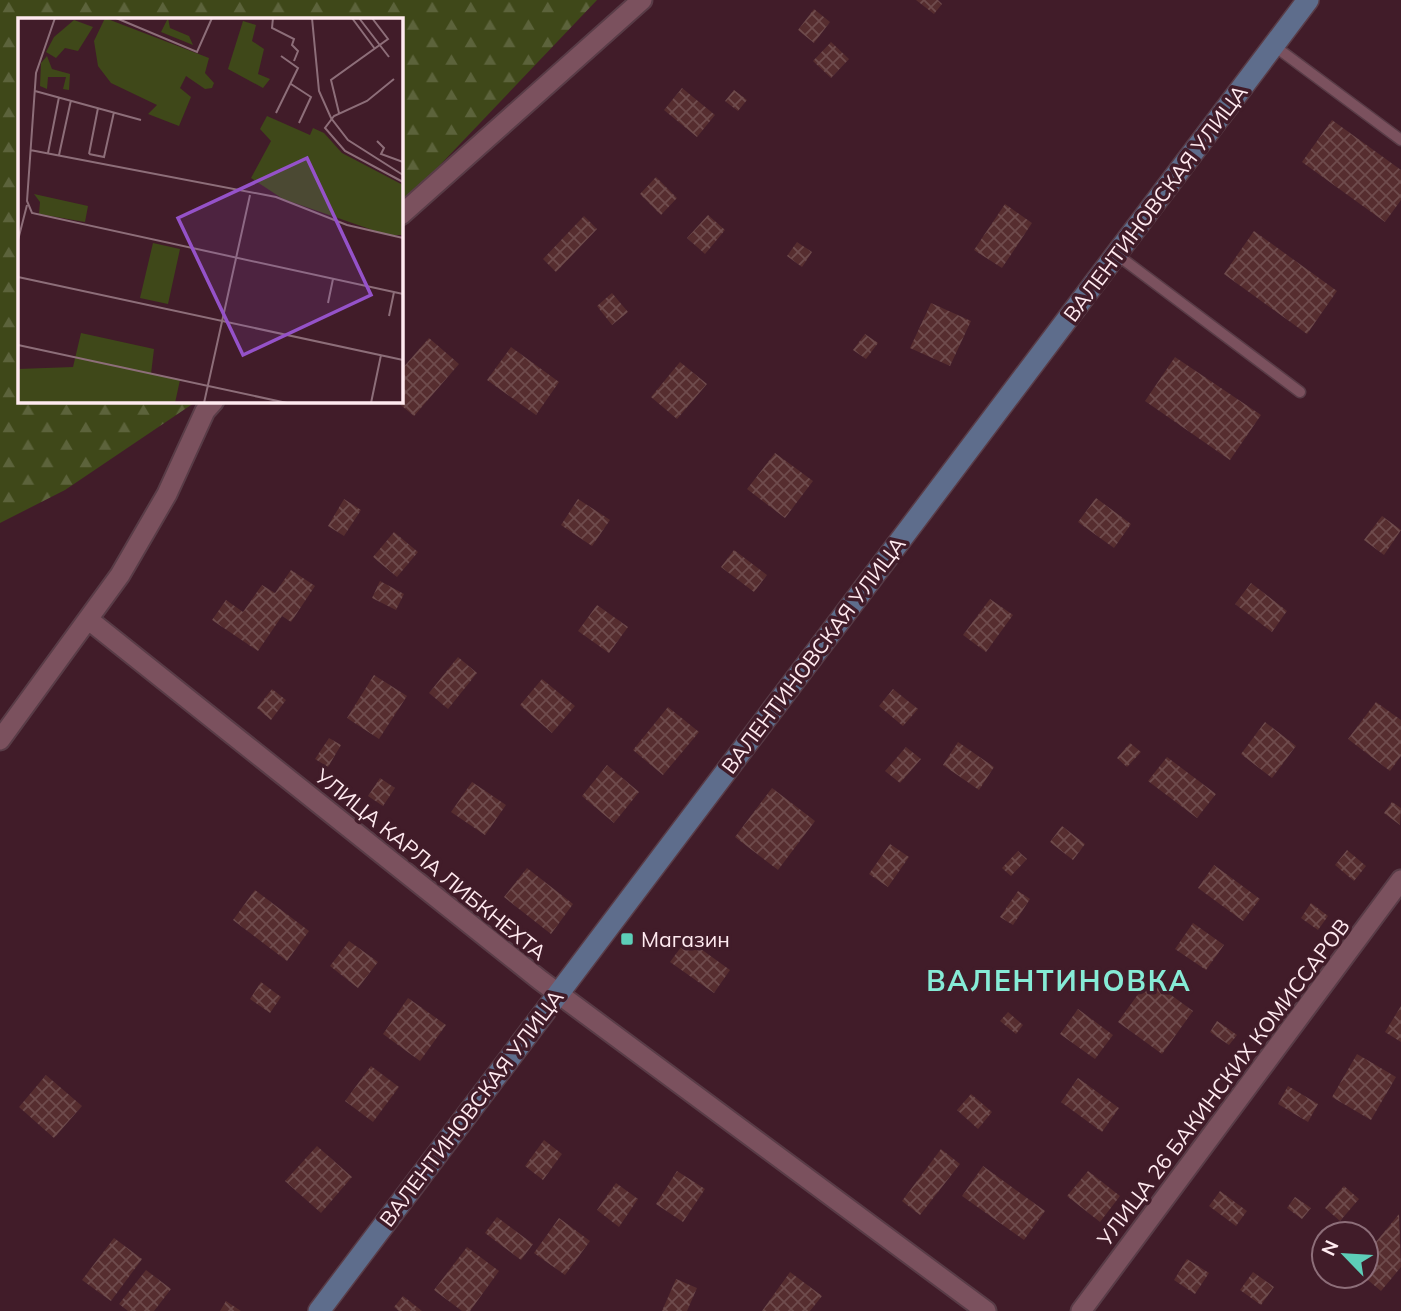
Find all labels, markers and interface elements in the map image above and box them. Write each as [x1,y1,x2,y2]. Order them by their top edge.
inset map [18,18,402,402]
street label: ВАЛЕНТИНОВСКАЯ УЛИЦА [1057,79,1253,327]
street label: ВАЛЕНТИНОВСКАЯ УЛИЦА [715,531,911,779]
street label: УЛИЦА КАРЛА ЛИБКНЕХТА [309,762,552,966]
street label: УЛИЦА 26 БАКИНСКИХ КОМИССАРОВ [1091,913,1355,1252]
place label: Магазин [641,926,730,952]
marker: Магазин [619,931,635,947]
district label: ВАЛЕНТИНОВКА [926,963,1192,998]
street label: ВАЛЕНТИНОВСКАЯ УЛИЦА [373,984,569,1232]
north arrow [1310,1220,1380,1290]
text: N [1316,1236,1344,1259]

